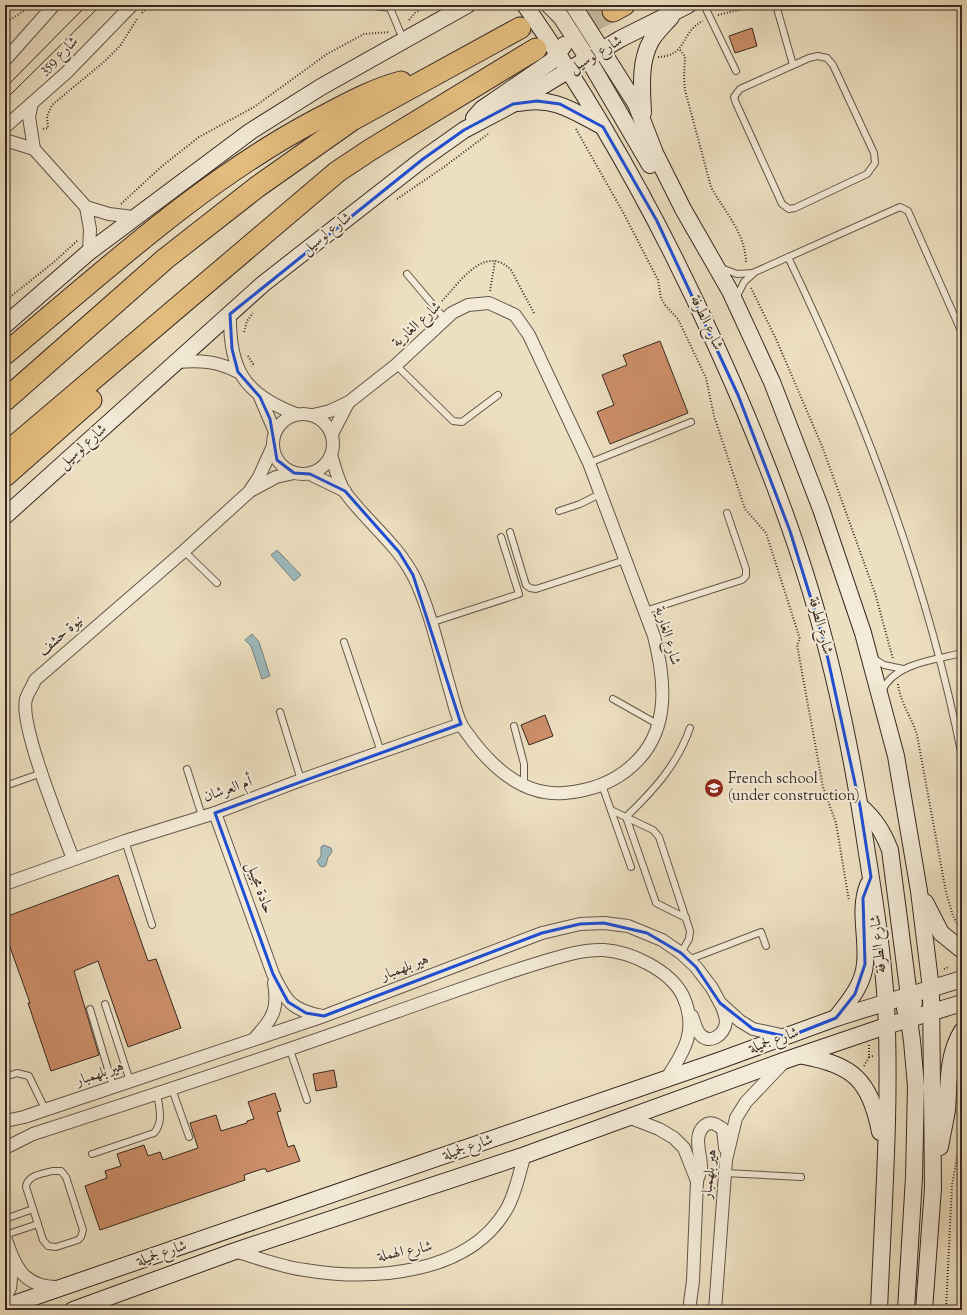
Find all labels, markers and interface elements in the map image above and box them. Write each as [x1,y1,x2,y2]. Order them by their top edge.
street label: شارع لوسيل [565,31,627,80]
street label: شارع 359 [34,32,84,81]
street label: شارع لوسيل [297,208,357,261]
street label: شارع الطرفة [683,292,728,354]
street label: شارع الغارية [388,297,447,354]
street label: شارع لوسيل [54,419,113,475]
street label: شارع الطرفة [801,595,838,657]
street label: شارع الغارية [648,604,685,668]
street label: نيوة حشف [34,610,88,662]
place label: French school (under construction) [728,769,860,807]
street label: أم العرشان [200,770,256,809]
school or university icon: French school (under construction) [703,777,725,799]
street label: حادة مجيبل [240,859,278,917]
street label: شارع الطرفة [865,914,894,974]
street label: هير بلهمبار [376,949,432,987]
street label: شارع لجميلة [745,1022,802,1061]
street label: هير بلهمبار [71,1056,127,1093]
street label: شارع لجميلة [439,1130,496,1168]
street label: هير بلهمبار [697,1148,723,1202]
street label: شارع لجميلة [133,1236,190,1274]
street label: شارع الهملة [375,1236,434,1269]

